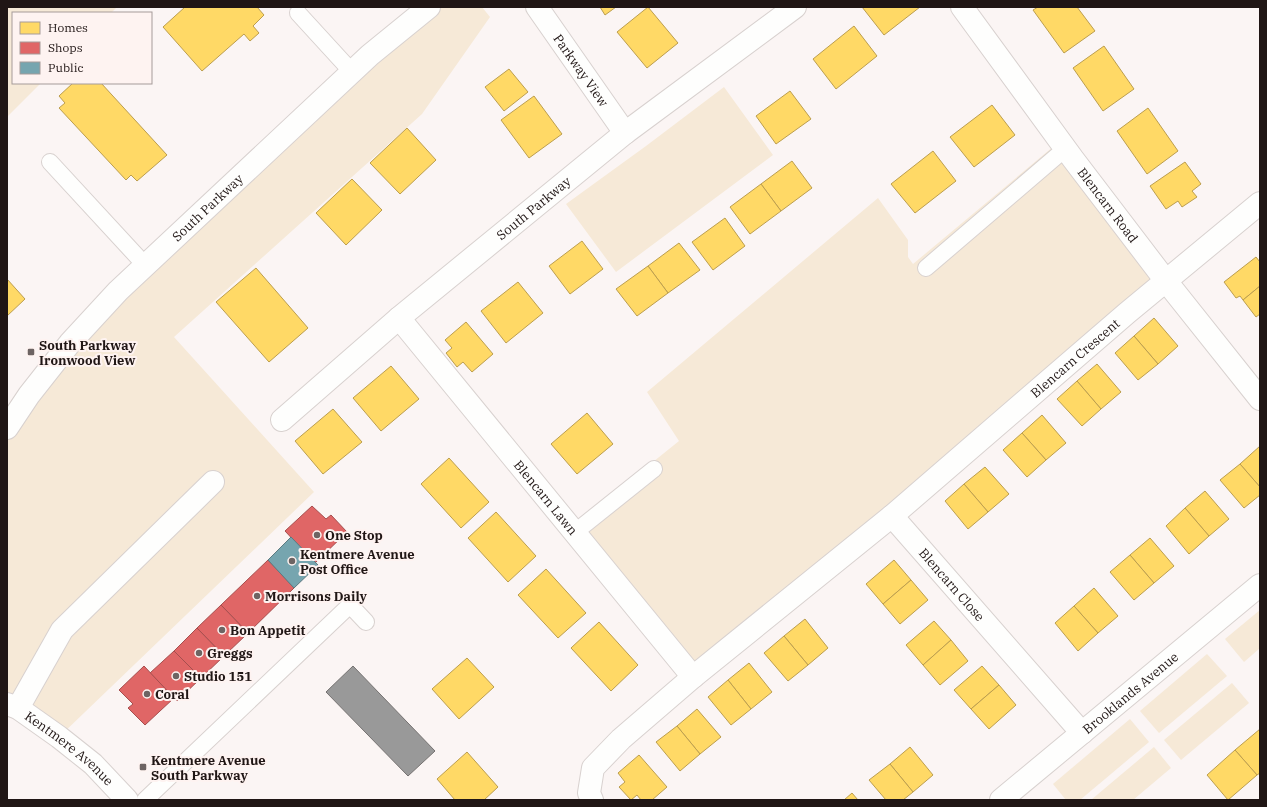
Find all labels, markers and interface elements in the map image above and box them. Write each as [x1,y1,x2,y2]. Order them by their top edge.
legend [12,12,152,84]
text: Homes [48,20,88,35]
street label: Parkway View [549,31,612,110]
text: Shops [48,40,83,55]
text: Public [48,60,84,75]
street label: Blencarn Road [1074,164,1142,246]
street label: South Parkway [169,170,247,245]
street label: South Parkway [493,173,574,244]
street label: Blencarn Crescent [1027,315,1124,402]
place label: South Parkway Ironwood View [39,337,136,369]
marker: South Parkway Ironwood View [26,347,36,357]
street label: Blencarn Lawn [510,457,581,539]
place label: One Stop [325,527,383,544]
marker: One Stop [312,530,322,540]
street label: Blencarn Close [915,545,988,625]
place label: Kentmere Avenue Post Office [300,546,415,578]
marker: Kentmere Avenue Post Office [287,556,297,566]
place label: Morrisons Daily [265,588,368,605]
marker: Morrisons Daily [252,591,262,601]
place label: Bon Appetit [230,622,306,639]
marker: Bon Appetit [217,625,227,635]
place label: Greggs [207,645,253,662]
marker: Greggs [194,648,204,658]
street label: Brooklands Avenue [1079,648,1182,738]
place label: Studio 151 [184,668,252,685]
marker: Studio 151 [171,671,181,681]
place label: Coral [155,686,189,703]
marker: Coral [142,689,152,699]
street label: Kentmere Avenue [21,708,117,789]
place label: Kentmere Avenue South Parkway [151,752,266,784]
marker: Kentmere Avenue South Parkway [138,762,148,772]

